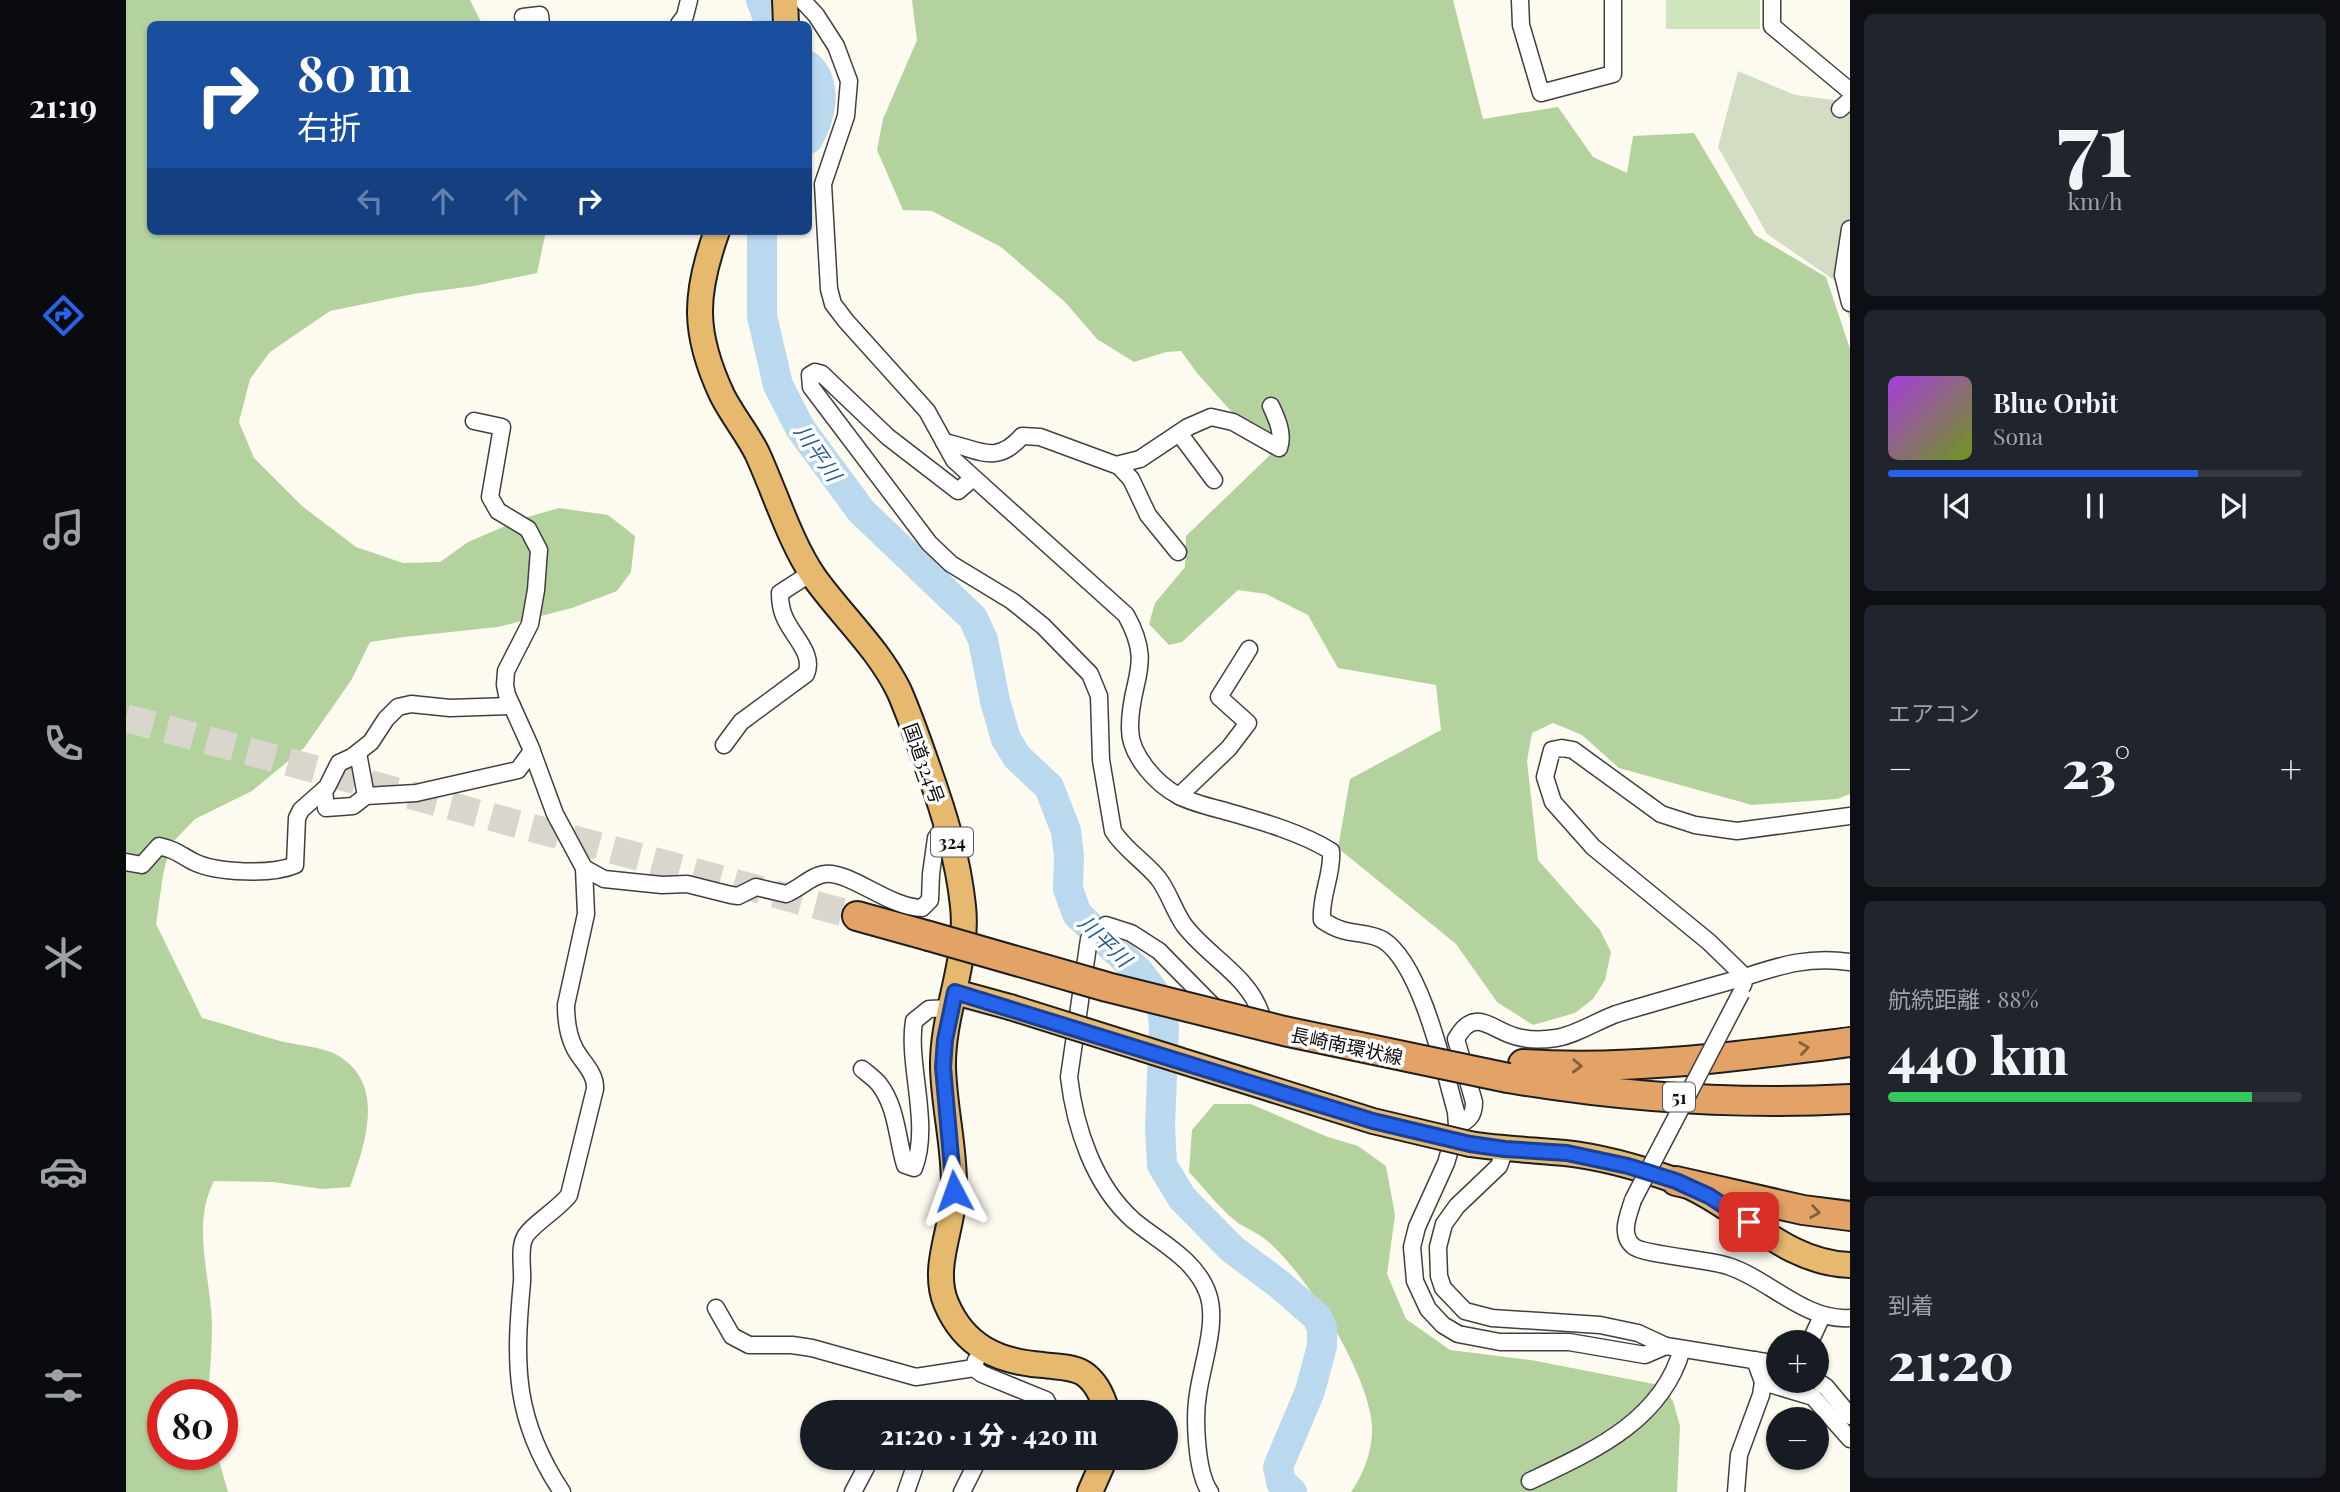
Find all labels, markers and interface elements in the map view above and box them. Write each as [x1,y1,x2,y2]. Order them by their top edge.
text: 80 m [297,39,412,104]
icon: right [182,49,273,140]
text: 71 [2057,79,2133,200]
text: 21:19 [29,83,97,126]
text: 右折 [297,104,361,147]
icon: left [351,182,389,220]
icon: ahead [424,182,462,220]
icon: ahead [497,182,535,220]
icon: right [570,182,608,220]
text: km/h [2067,185,2123,216]
icon: directions [39,291,88,340]
text: Blue Orbit [1993,385,2118,420]
water label: 川平川 [789,418,850,487]
text: Sona [1993,420,2043,451]
icon: previous [1938,487,1976,525]
icon: pause [2076,487,2114,525]
icon: next [2214,487,2252,525]
icon: music [39,505,88,554]
text: エアコン [1888,697,1980,728]
icon: phone [39,719,88,768]
street label: 国道324号 [898,719,952,807]
text: 23° [2062,733,2130,802]
text: − [1888,742,1913,793]
text: + [2280,742,2302,793]
road number: 324 [931,828,973,856]
water label: 川平川 [1074,908,1140,973]
icon: climate [39,933,88,982]
text: 航続距離 · 88% [1888,983,2039,1014]
text: 440 km [1888,1019,2068,1088]
street label: 長崎南環状線 [1289,1020,1405,1070]
one-way arrow [1798,1040,1810,1055]
one-way arrow [1572,1059,1583,1074]
road number: 51 [1663,1082,1695,1112]
icon: car [39,1147,88,1196]
position arrow [917,1154,991,1228]
pin [1719,1192,1779,1252]
icon: arrive [1730,1203,1768,1241]
one-way arrow [1809,1204,1820,1219]
text: 到着 [1888,1289,1934,1320]
text: 21:20 [1888,1325,2014,1394]
map controls [1766,1330,1829,1470]
button: + [1766,1330,1829,1393]
icon: filters [39,1361,88,1410]
speed limit sign: 80 [147,1379,238,1470]
button: − [1766,1407,1829,1470]
text: 21:20 · 1 分 · 420 m [880,1417,1098,1452]

